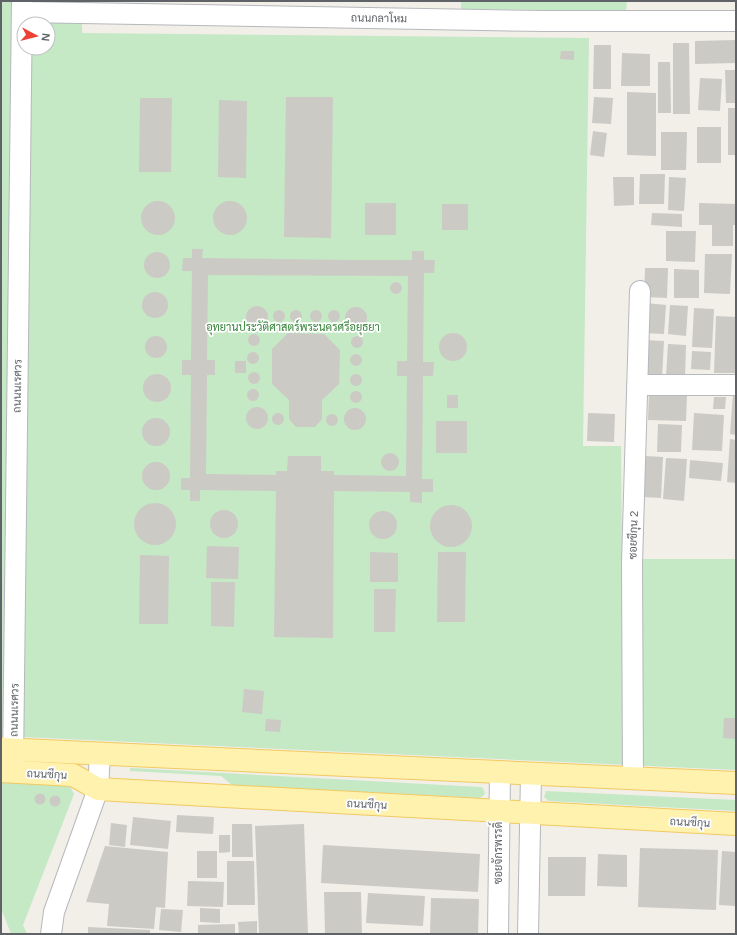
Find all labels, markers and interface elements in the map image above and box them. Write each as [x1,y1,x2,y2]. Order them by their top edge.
street label: ถนนกลาโหม [351,10,407,24]
north arrow [16,16,56,56]
text: N [39,33,52,42]
park label: อุทยานประวัติศาสตร์พระนครศรีอยุธยา [206,319,380,336]
street label: ถนนนเรศวร [11,359,23,413]
street label: ซอยชีกุน 2 [624,510,643,560]
street label: ถนนนเรศวร [8,683,20,737]
street label: ถนนชีกุน [26,765,68,784]
street label: ถนนชีกุน [346,795,388,814]
street label: ถนนชีกุน [669,813,711,832]
street label: ซอยจักรพรรดิ์ [487,822,504,884]

